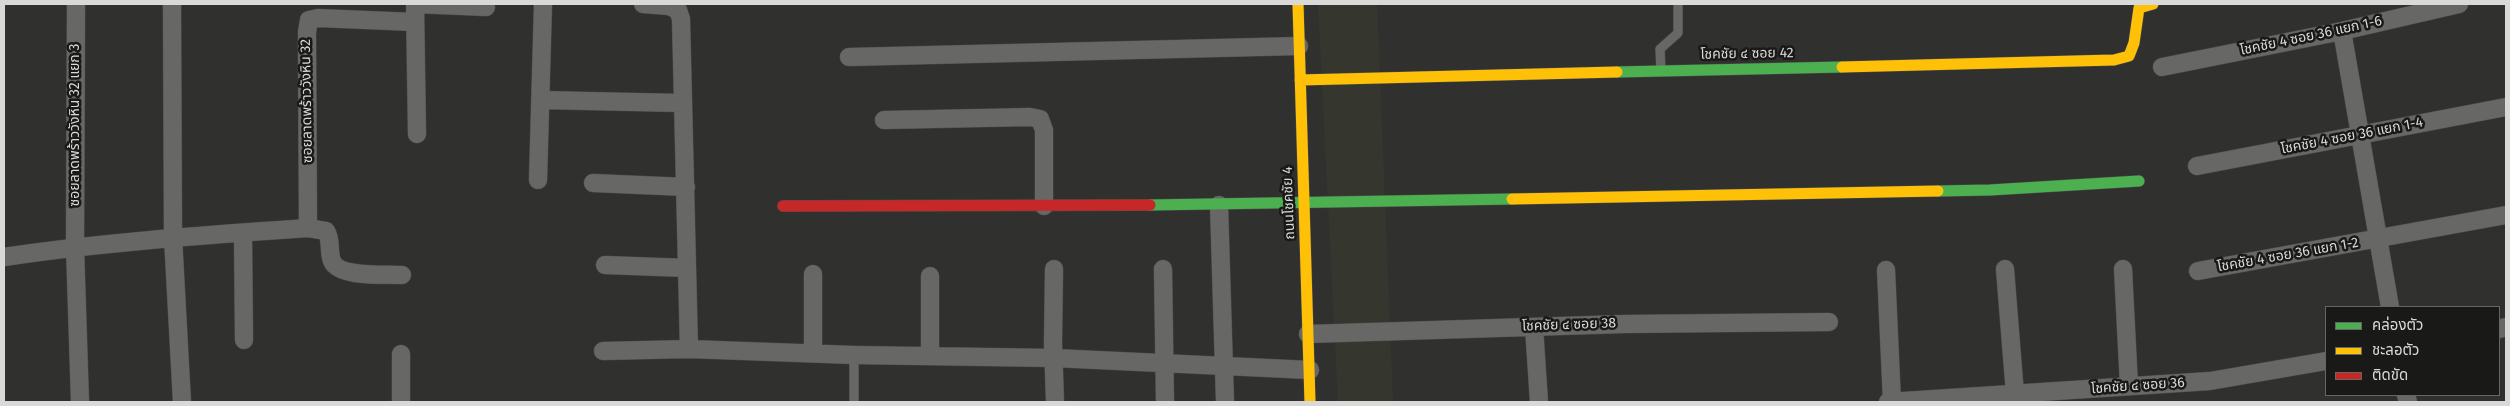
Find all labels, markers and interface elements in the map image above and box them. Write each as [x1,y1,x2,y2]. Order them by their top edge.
street label: โชคชัย 4 ซอย 36 แยก 1-6 [2239,13,2383,59]
street label: ซอยลาดพร้าววังหิน 32 [298,39,316,163]
street label: ซอยลาดพร้าววังหิน 32 แยก 3 [67,44,83,206]
street label: โชคชัย ๔ ซอย 42 [1700,45,1794,63]
street label: โชคชัย 4 ซอย 36 แยก 1-4 [2280,114,2424,158]
street label: ถนนโชคชัย 4 [1279,166,1299,240]
street label: โชคชัย 4 ซอย 36 แยก 1-2 [2216,234,2360,276]
legend [2325,306,2500,396]
street label: โชคชัย ๔ ซอย 38 [1522,315,1616,335]
text: คล่องตัว [2372,316,2423,334]
text: ชะลอตัว [2372,341,2419,359]
text: ติดขัด [2372,366,2408,384]
street label: โชคชัย ๔ ซอย 36 [2091,374,2185,398]

